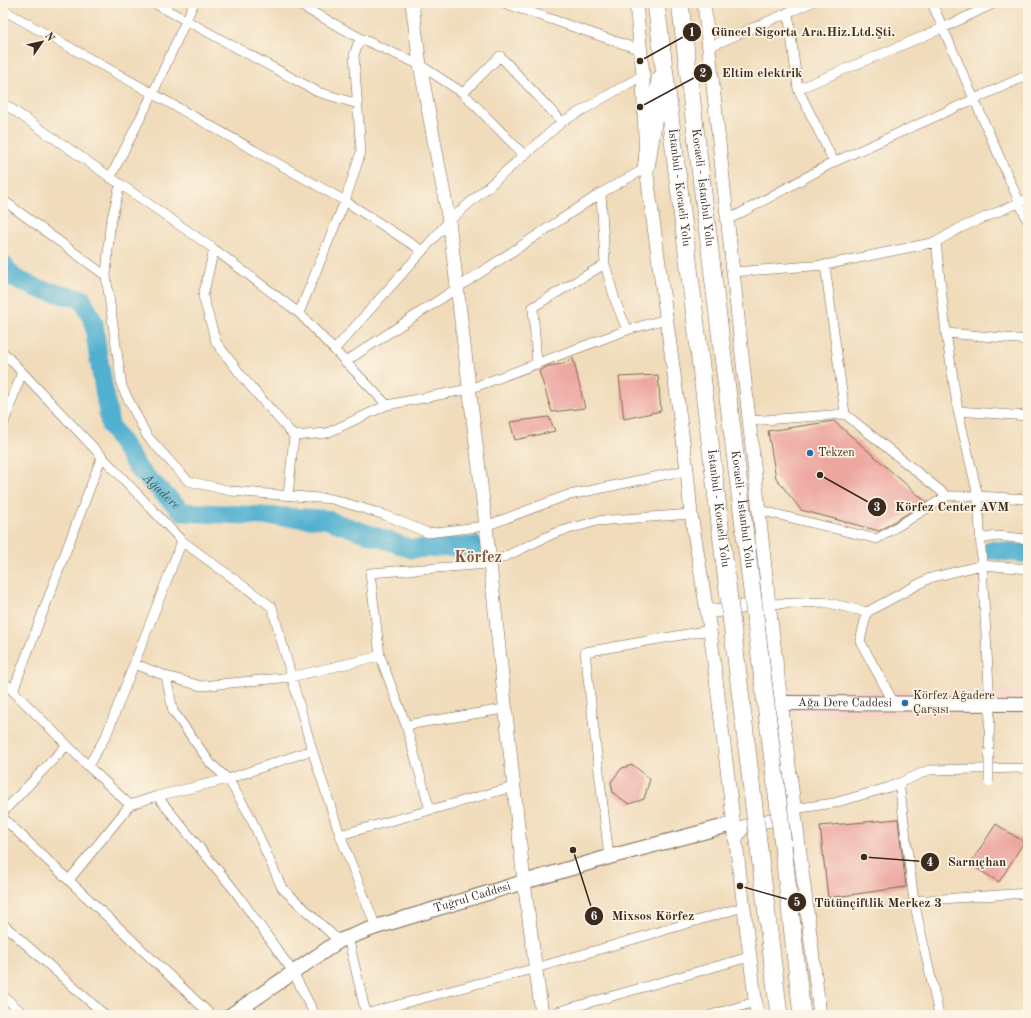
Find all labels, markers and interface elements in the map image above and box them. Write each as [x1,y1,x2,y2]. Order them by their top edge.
callout: Güncel Sigorta Ara.Hiz.Ltd.Şti. [682,19,903,44]
north arrow [22,22,62,62]
text: Güncel Sigorta Ara.Hiz.Ltd.Şti. [711,26,895,39]
text: 1 [689,27,695,39]
text: N [42,31,56,44]
callout: Eltim elektrik [693,60,810,85]
text: Eltim elektrik [722,67,803,80]
text: 2 [700,68,707,80]
street label: İstanbul - Kocaeli Yolu [666,127,692,248]
street label: Kocaeli - İstanbul Yolu [689,128,716,248]
place label: Tekzen [818,447,855,459]
street label: İstanbul - Kocaeli Yolu [705,448,731,569]
marker: Tekzen [805,448,815,458]
street label: Kocaeli - İstanbul Yolu [729,450,755,570]
water label: Ağadere [140,470,183,512]
callout: Körfez Center AVM [867,494,1017,519]
text: Körfez Center AVM [895,501,1009,514]
text: 3 [874,502,881,514]
district label: Körfez [454,550,502,566]
place label: Körfez Ağadere Çarşısı [913,690,995,716]
street label: Ağa Dere Caddesi [798,697,892,709]
marker: Körfez Ağadere Çarşısı [900,698,910,708]
callout: Sarnıçhan [920,849,1015,874]
text: Sarnıçhan [948,856,1006,869]
text: 4 [927,857,934,869]
street label: Tuğrul Caddesi [432,880,512,915]
callout: Tütünçiftlik Merkez 3 [787,890,950,915]
text: 5 [794,896,801,909]
text: Tütünçiftlik Merkez 3 [814,897,942,910]
callout: Mixsos Körfez [584,903,702,928]
text: Mixsos Körfez [612,910,694,923]
text: 6 [591,911,598,923]

